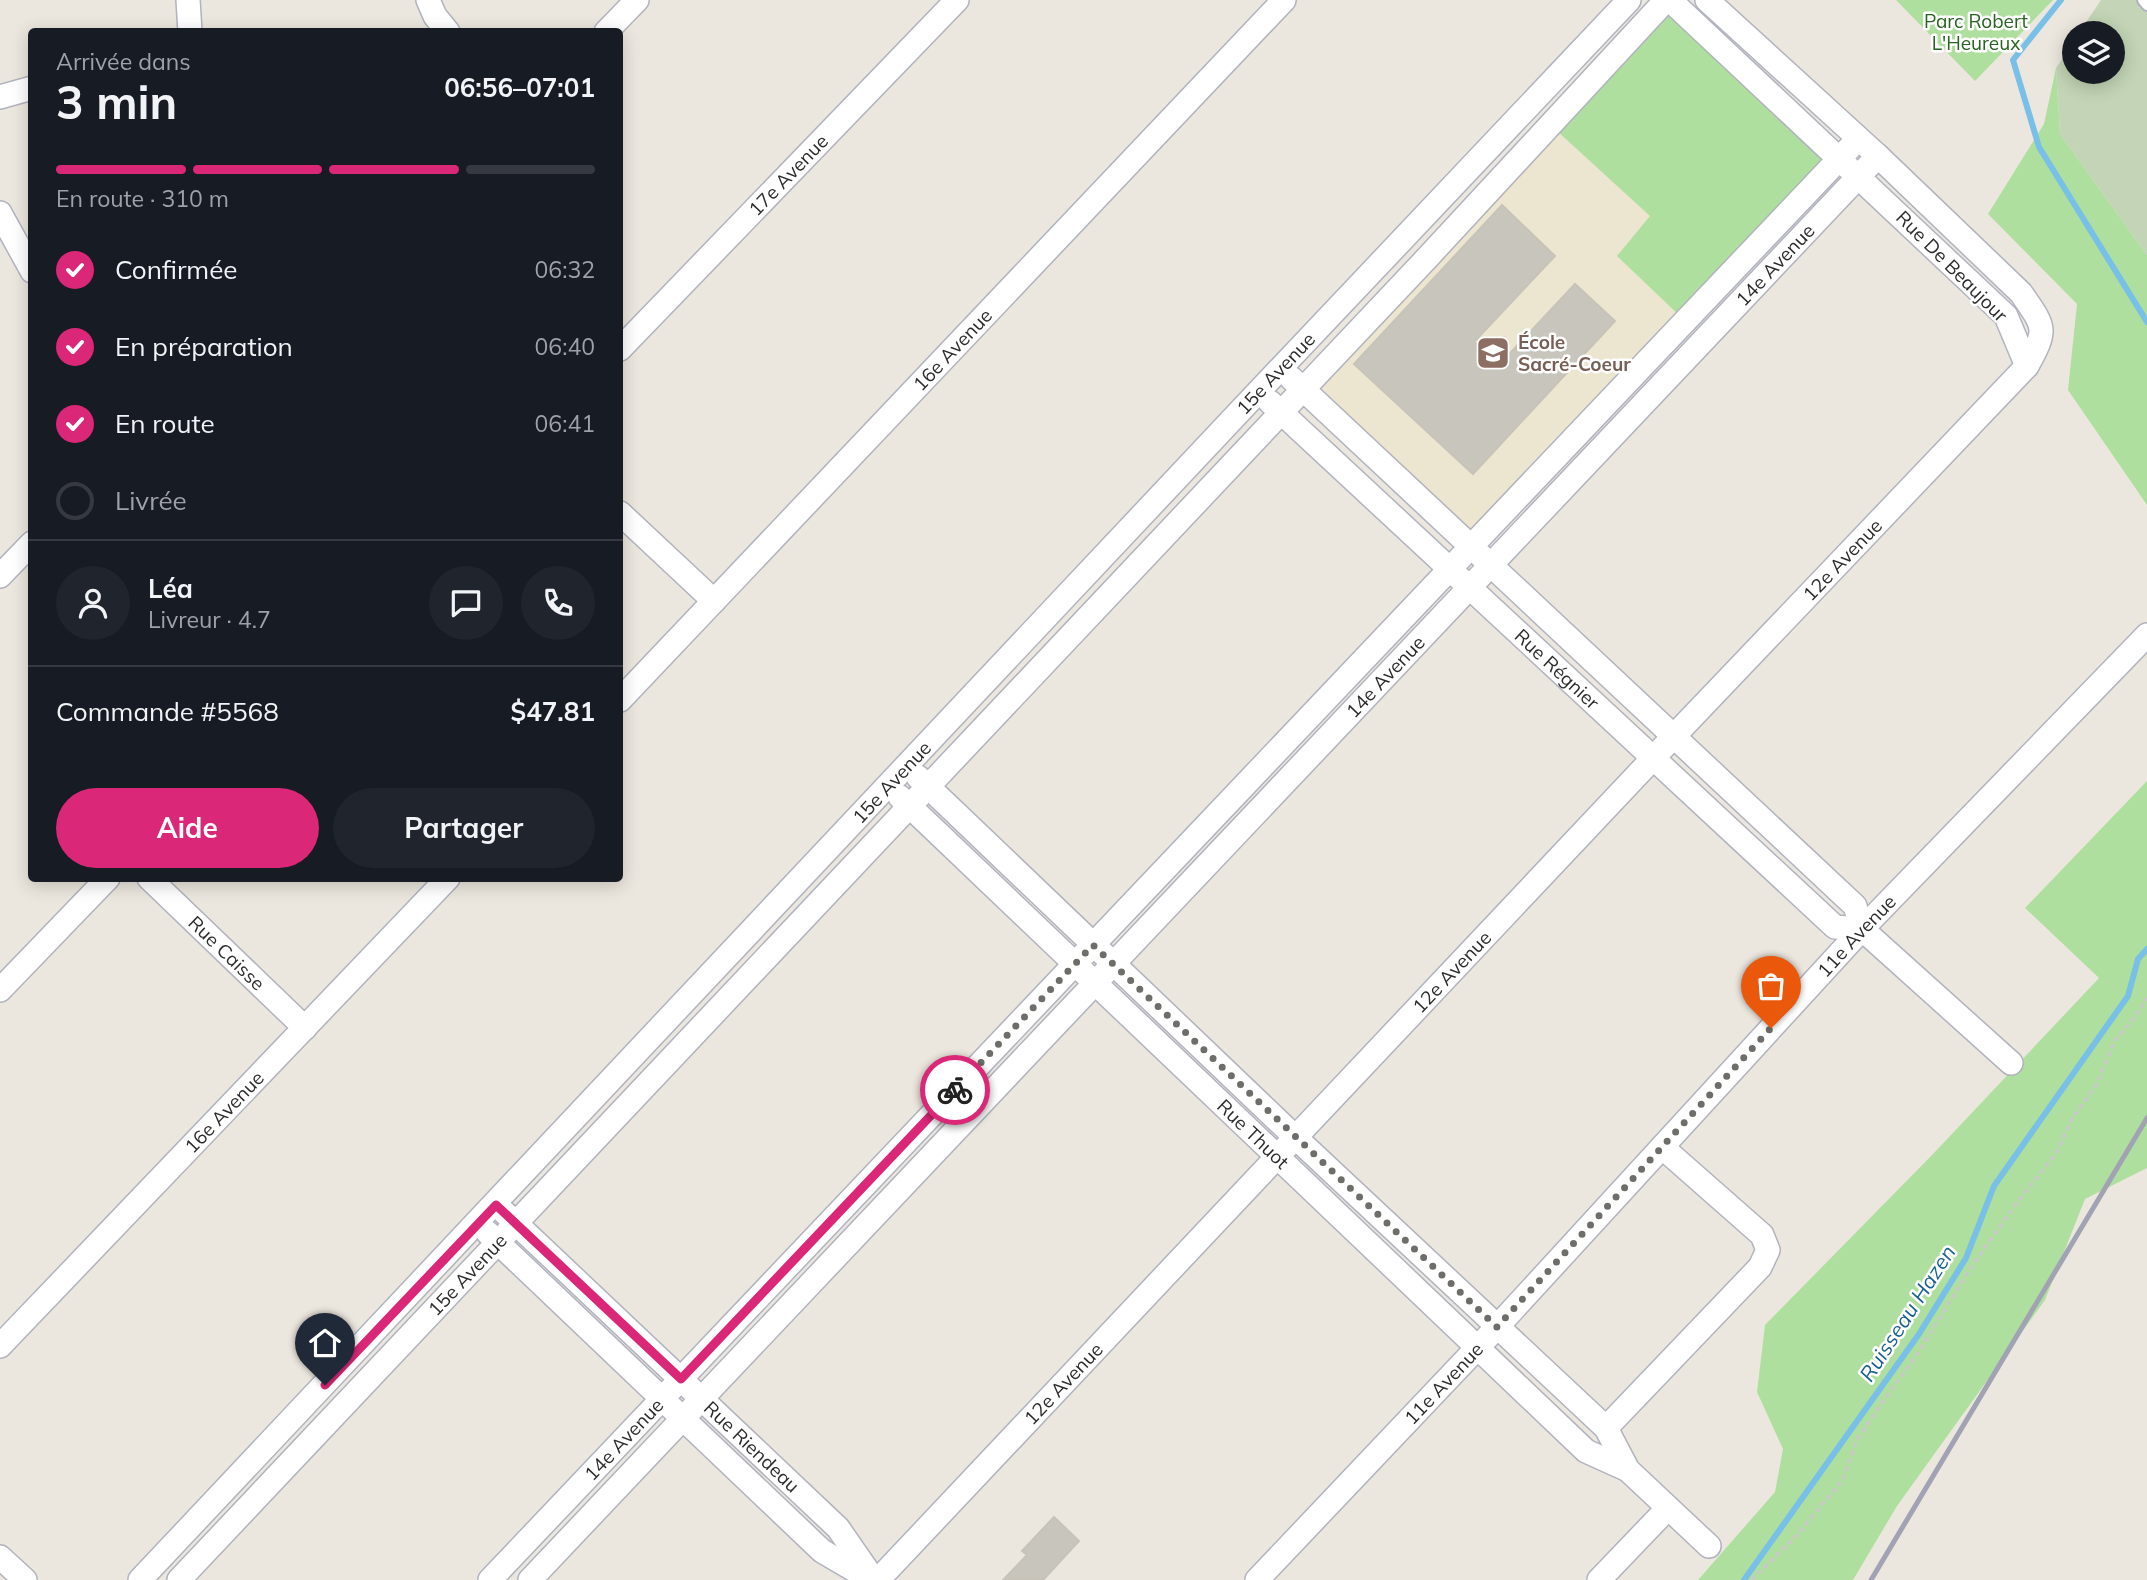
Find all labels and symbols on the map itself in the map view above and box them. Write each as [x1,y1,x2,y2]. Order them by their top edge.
park label: Parc Robert L'Heureux [1924,9,2028,55]
street label: 17e Avenue [743,129,833,221]
street label: Rue De Beaujour [1891,205,2013,327]
street label: 14e Avenue [1730,219,1820,311]
street label: 16e Avenue [908,303,997,396]
street label: 15e Avenue [1231,327,1320,420]
place label: École Sacré-Coeur [1518,330,1631,376]
school or university icon: École Sacré-Coeur [1474,334,1512,372]
street label: 12e Avenue [1798,514,1887,606]
street label: Rue Régnier [1510,624,1605,714]
street label: 14e Avenue [1341,630,1430,723]
street label: 15e Avenue [847,736,936,828]
street label: 11e Avenue [1812,889,1901,982]
street label: Rue Caisse [183,910,270,995]
street label: 12e Avenue [1407,926,1496,1018]
pin [1741,956,1801,1028]
courier [920,1055,990,1125]
street label: 16e Avenue [179,1066,269,1158]
street label: Rue Thuot [1212,1094,1294,1174]
street label: 15e Avenue [423,1228,512,1321]
water label: Ruisseau Hazen [1853,1240,1961,1386]
pin [295,1313,355,1385]
street label: 12e Avenue [1019,1337,1108,1430]
street label: 11e Avenue [1399,1337,1488,1429]
street label: 14e Avenue [579,1393,668,1485]
street label: Rue Riendeau [699,1396,805,1498]

